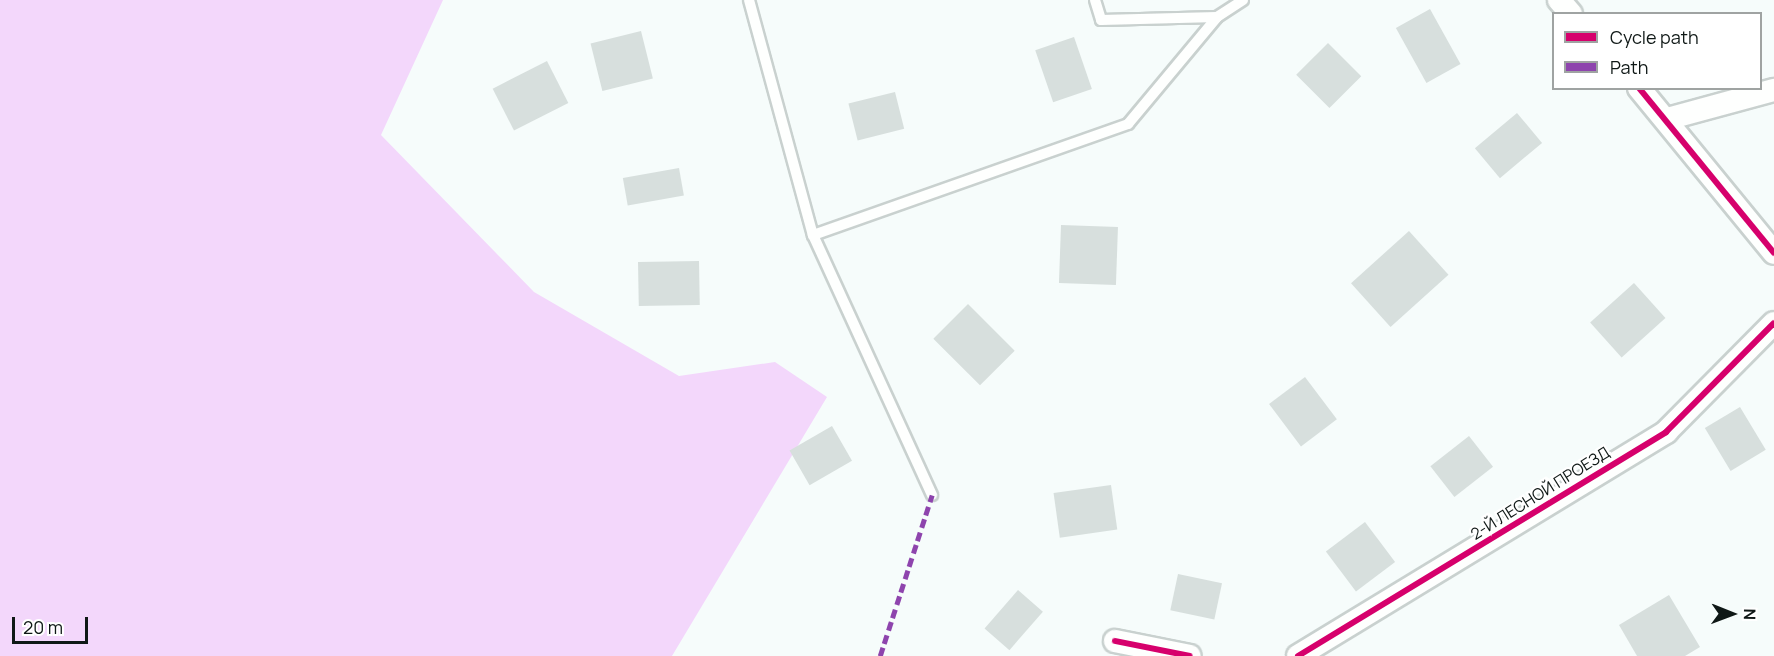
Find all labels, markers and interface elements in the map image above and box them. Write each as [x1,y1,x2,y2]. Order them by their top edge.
legend [1552,12,1762,90]
text: Cycle path [1610,25,1699,49]
text: Path [1610,55,1648,79]
street label: 2-Й ЛЕСНОЙ ПРОЕЗД [1467,442,1613,544]
north arrow [1702,584,1762,644]
scale bar [15,605,92,643]
text: N [1739,608,1761,620]
text: 20 m [23,615,63,639]

